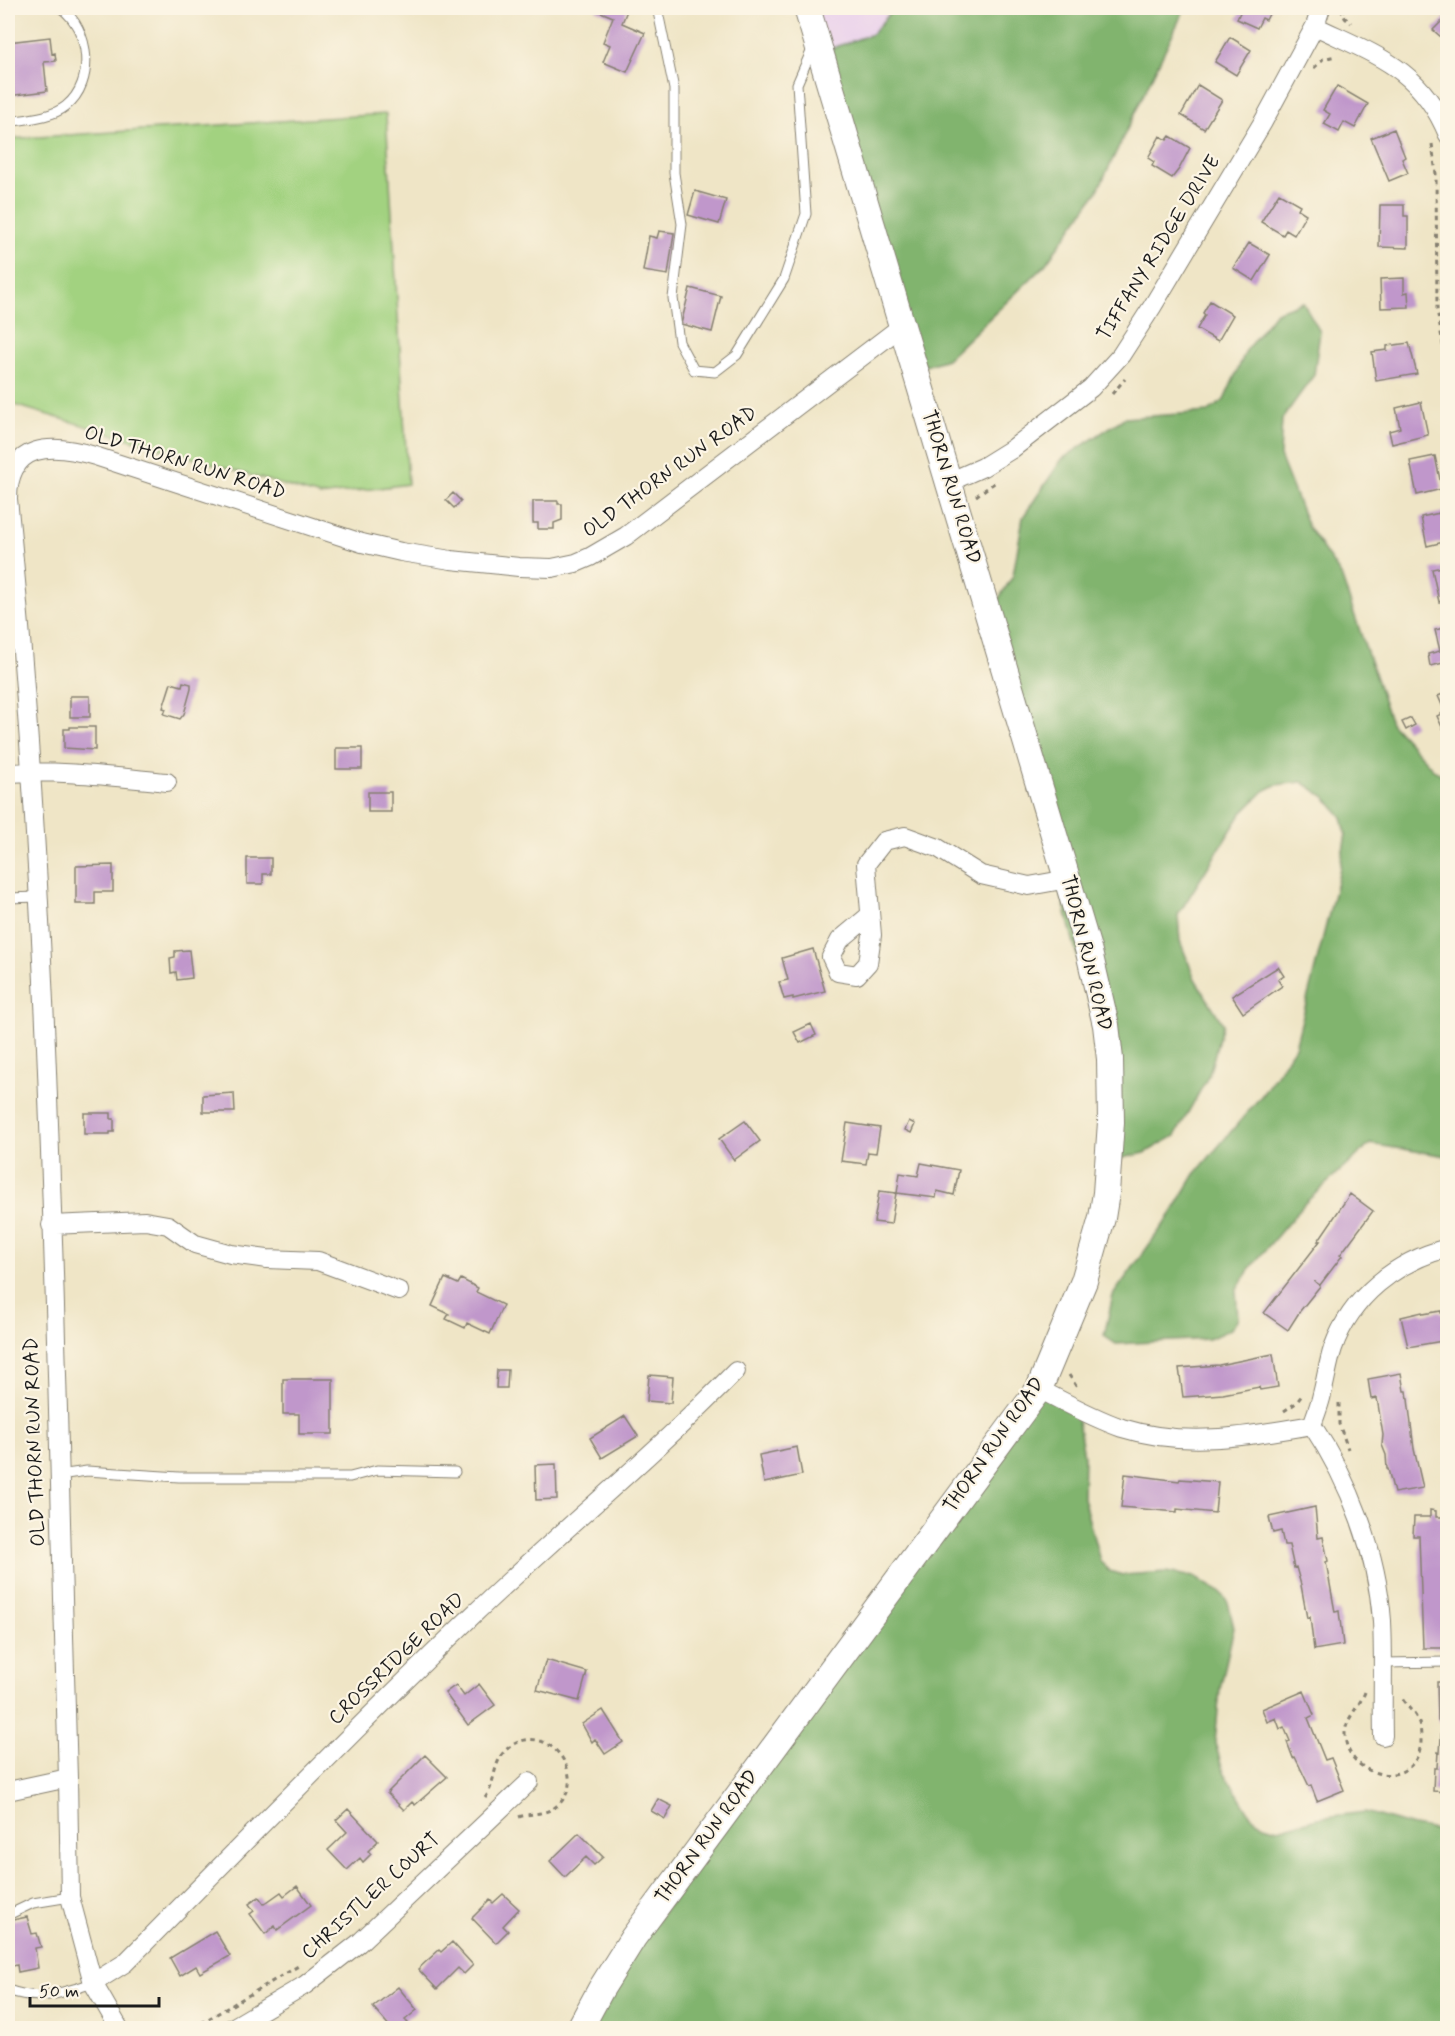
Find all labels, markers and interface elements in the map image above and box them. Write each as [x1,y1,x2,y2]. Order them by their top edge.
street label: TIFFANY RIDGE DRIVE [1091,150,1227,346]
street label: OLD THORN RUN ROAD [577,400,763,544]
street label: THORN RUN ROAD [915,407,987,567]
street label: OLD THORN RUN ROAD [81,419,289,507]
street label: THORN RUN ROAD [1054,872,1118,1034]
street label: OLD THORN RUN ROAD [18,1337,52,1547]
street label: THORN RUN ROAD [937,1372,1051,1518]
street label: CROSSRIDGE ROAD [323,1587,471,1731]
street label: THORN RUN ROAD [649,1764,765,1910]
street label: CHRISTLER COURT [296,1826,446,1966]
scale bar [30,1970,159,2008]
text: 50 m [39,1980,79,2004]

